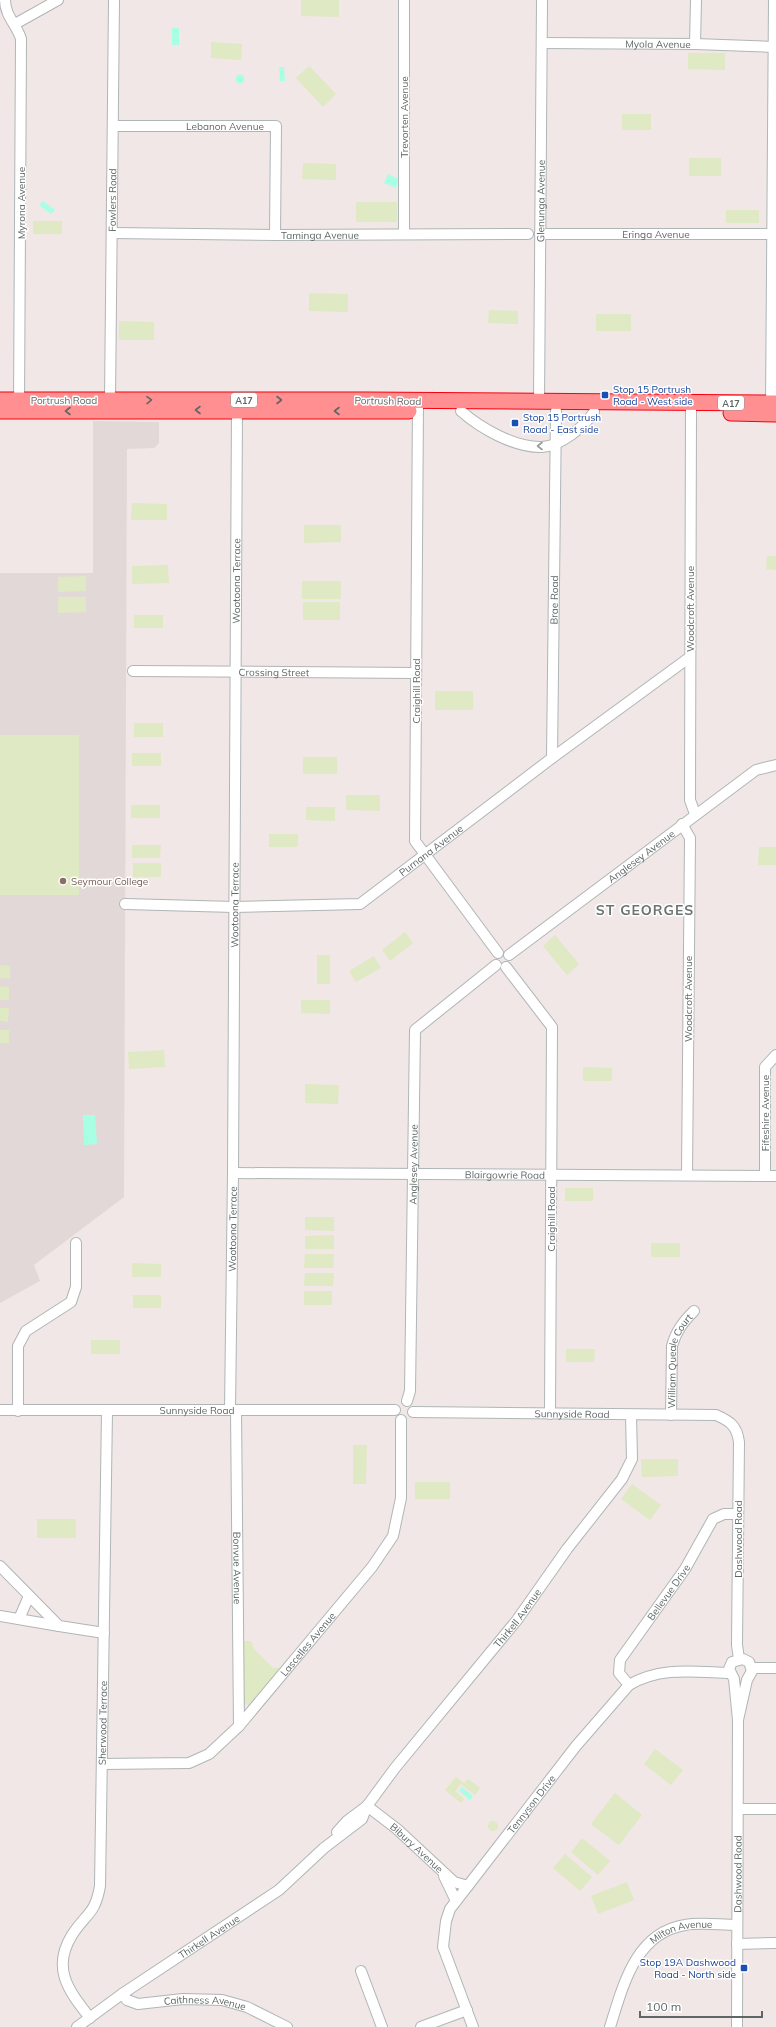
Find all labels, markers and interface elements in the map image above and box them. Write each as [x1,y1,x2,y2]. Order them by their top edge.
street label: Myola Avenue [625,37,691,50]
street label: Trevorten Avenue [398,76,411,158]
street label: Lebanon Avenue [186,120,264,133]
street label: Glenunga Avenue [534,160,547,242]
street label: Myrona Avenue [15,167,28,239]
street label: Fowlers Road [105,168,119,232]
street label: Taminga Avenue [281,228,359,241]
street label: Eringa Avenue [622,228,690,241]
place label: Stop 15 Portrush Road - West side [613,383,693,408]
marker: Stop 15 Portrush Road - West side [600,390,610,400]
road number: A17 [231,393,257,407]
street label: Portrush Road [31,394,97,407]
street label: Portrush Road [355,394,421,408]
one-way arrow [146,396,152,404]
one-way arrow [276,396,282,404]
road number: A17 [718,396,744,410]
one-way arrow [195,406,201,414]
one-way arrow [65,407,71,415]
one-way arrow [334,407,340,415]
place label: Stop 15 Portrush Road - East side [523,411,601,436]
marker: Stop 15 Portrush Road - East side [510,418,520,428]
one-way arrow [536,442,542,450]
street label: Wootoona Terrace [229,538,243,624]
street label: Woodcroft Avenue [684,566,697,652]
street label: Brae Road [547,575,561,625]
street label: Craighill Road [410,659,423,723]
street label: Crossing Street [239,665,310,679]
street label: Purnana Avenue [396,822,465,879]
street label: Anglesey Avenue [605,827,677,885]
street label: Wootoona Terrace [228,862,241,948]
place label: Seymour College [71,875,148,888]
marker: Seymour College [58,876,68,886]
district label: ST GEORGES [596,901,694,919]
street label: Woodcroft Avenue [682,956,695,1042]
street label: Fifeshire Avenue [759,1075,772,1151]
street label: Anglesey Avenue [406,1124,420,1205]
street label: Blairgowrie Road [465,1168,545,1181]
street label: Wootoona Terrace [225,1186,239,1272]
street label: Craighill Road [545,1187,558,1251]
street label: William Queale Court [665,1310,695,1409]
street label: Sunnyside Road [160,1404,234,1417]
street label: Sunnyside Road [534,1407,610,1420]
street label: Dashwood Road [732,1500,745,1578]
street label: Bonvue Avenue [231,1532,244,1604]
street label: Bellevue Drive [644,1562,693,1623]
street label: Thirkell Avenue [490,1586,544,1650]
street label: Lascelles Avenue [277,1609,338,1679]
street label: Sherwood Terrace [95,1681,110,1765]
street label: Tennyson Drive [504,1772,558,1836]
street label: Bibury Avenue [388,1820,446,1875]
street label: Dashwood Road [731,1835,744,1913]
street label: Thirkell Avenue [176,1912,242,1961]
street label: Milton Avenue [647,1917,713,1946]
place label: Stop 19A Dashwood Road - North side [640,1956,736,1981]
marker: Stop 19A Dashwood Road - North side [739,1963,749,1973]
street label: Caithness Avenue [163,1992,248,2013]
scale bar [640,1993,762,2019]
text: 100 m [646,1999,681,2014]

